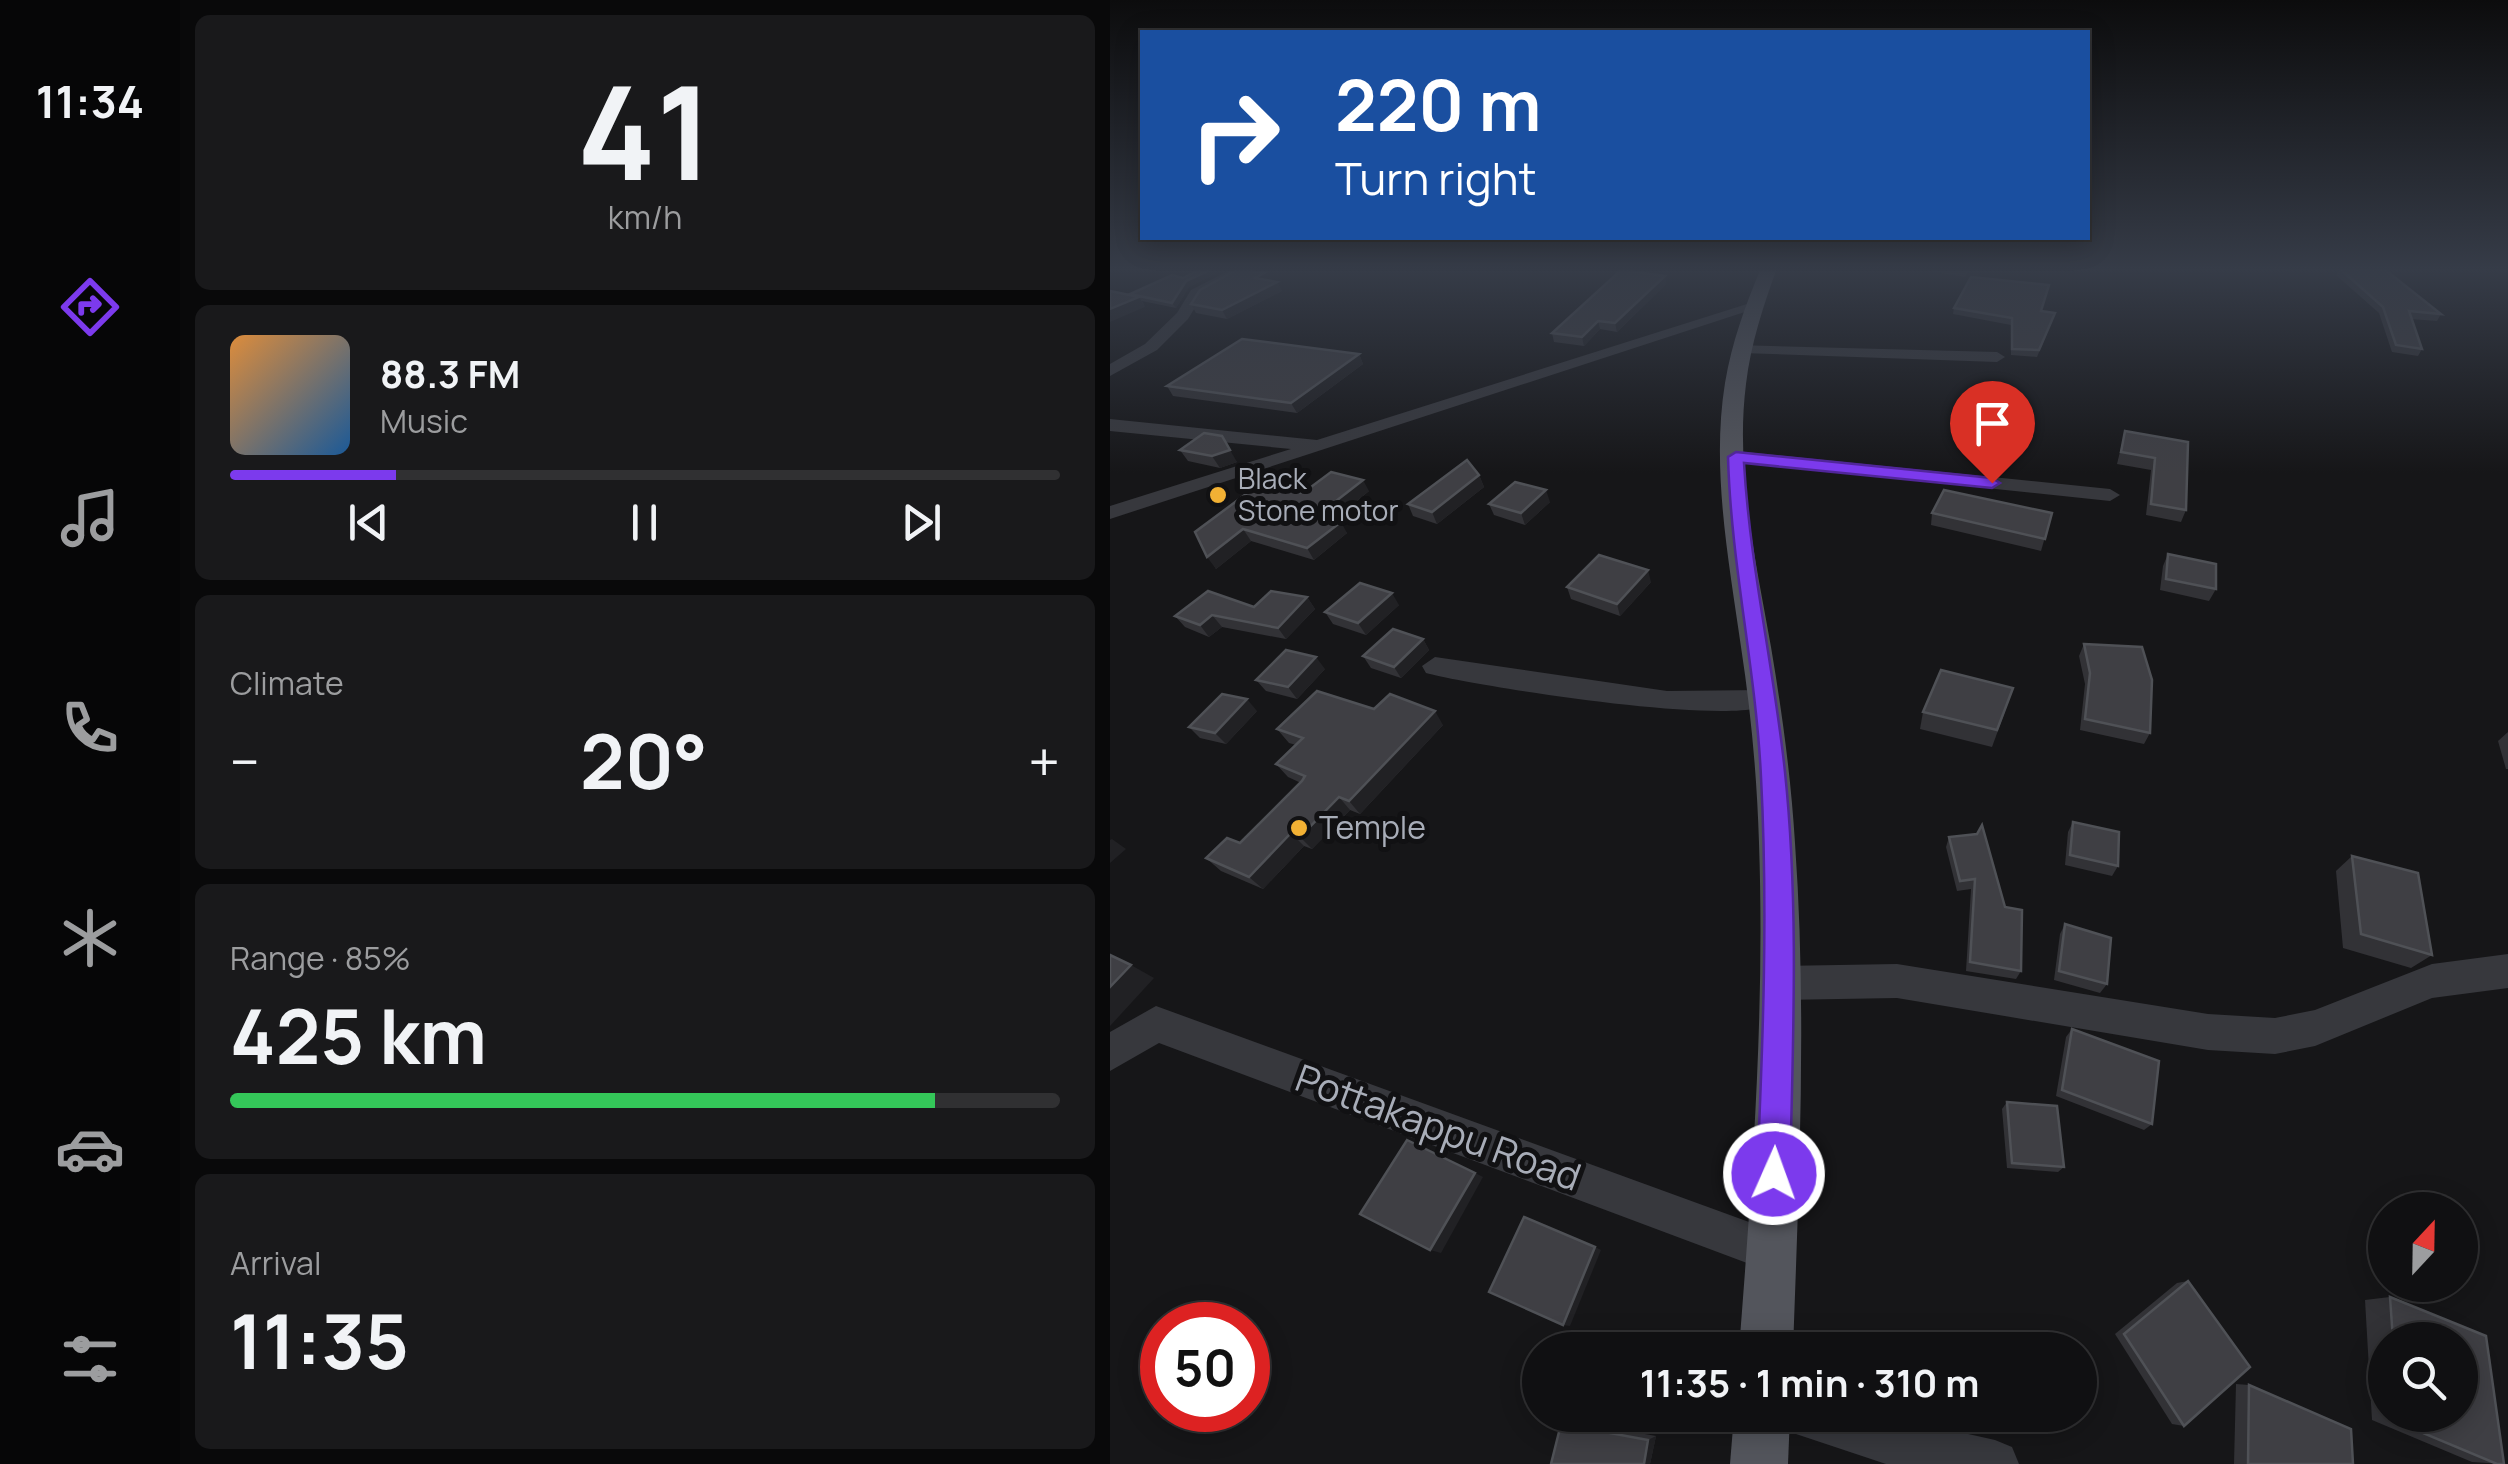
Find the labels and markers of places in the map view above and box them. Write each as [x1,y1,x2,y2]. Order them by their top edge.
pin [1950,381,2035,484]
place label: Black Stone motor [1238,459,1399,529]
marker: Black Stone motor [1207,484,1229,506]
place label: Temple [1319,805,1426,849]
marker: Temple [1288,817,1310,839]

